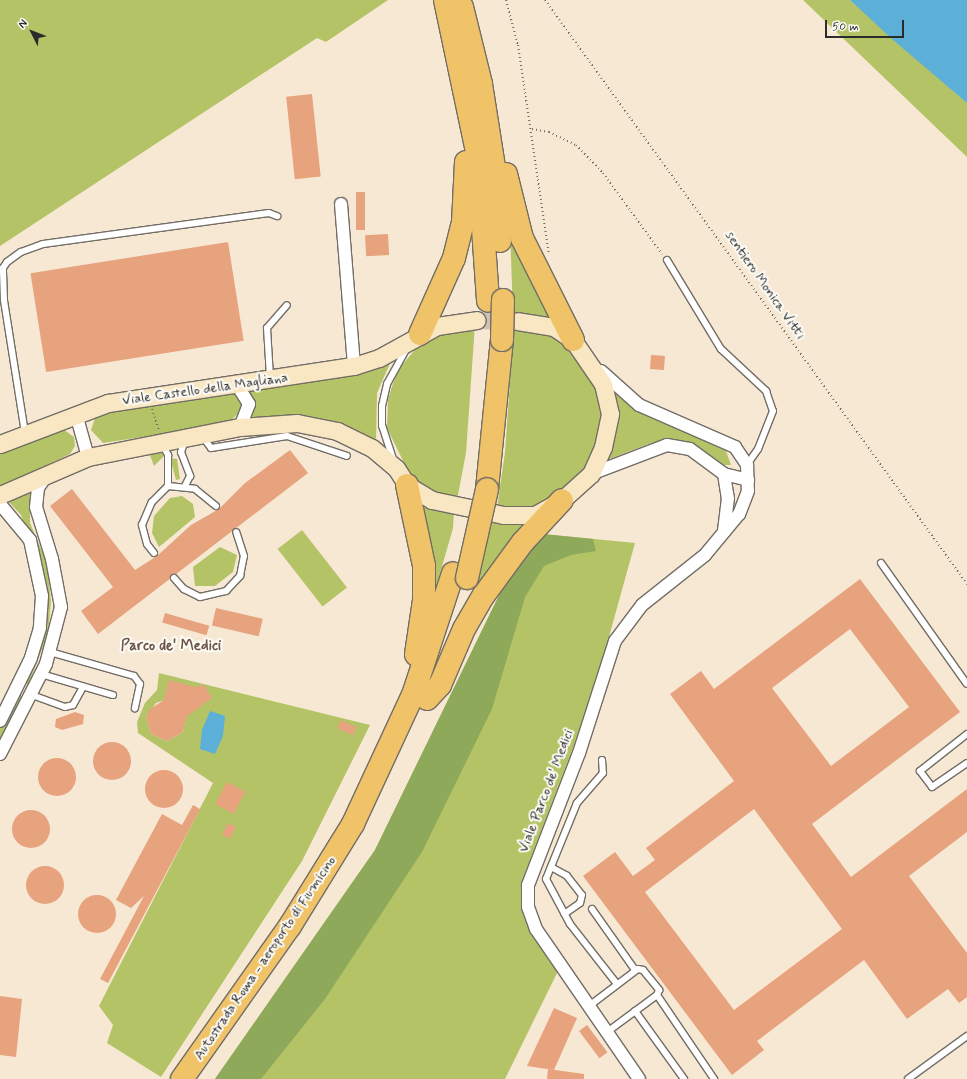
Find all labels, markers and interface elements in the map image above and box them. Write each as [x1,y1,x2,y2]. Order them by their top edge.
north arrow [12,12,52,52]
scale bar [827,12,906,38]
text: N [15,17,31,31]
text: 50 m [832,19,859,35]
street label: sentiero Monica Vitti [721,228,809,342]
street label: Viale Castello della Magliana [120,369,290,409]
district label: Parco de' Medici [121,638,221,656]
street label: Viale Parco de' Medici [515,729,577,853]
street label: Autostrada Roma - aeroporto di Fiumicino [191,854,339,1062]

